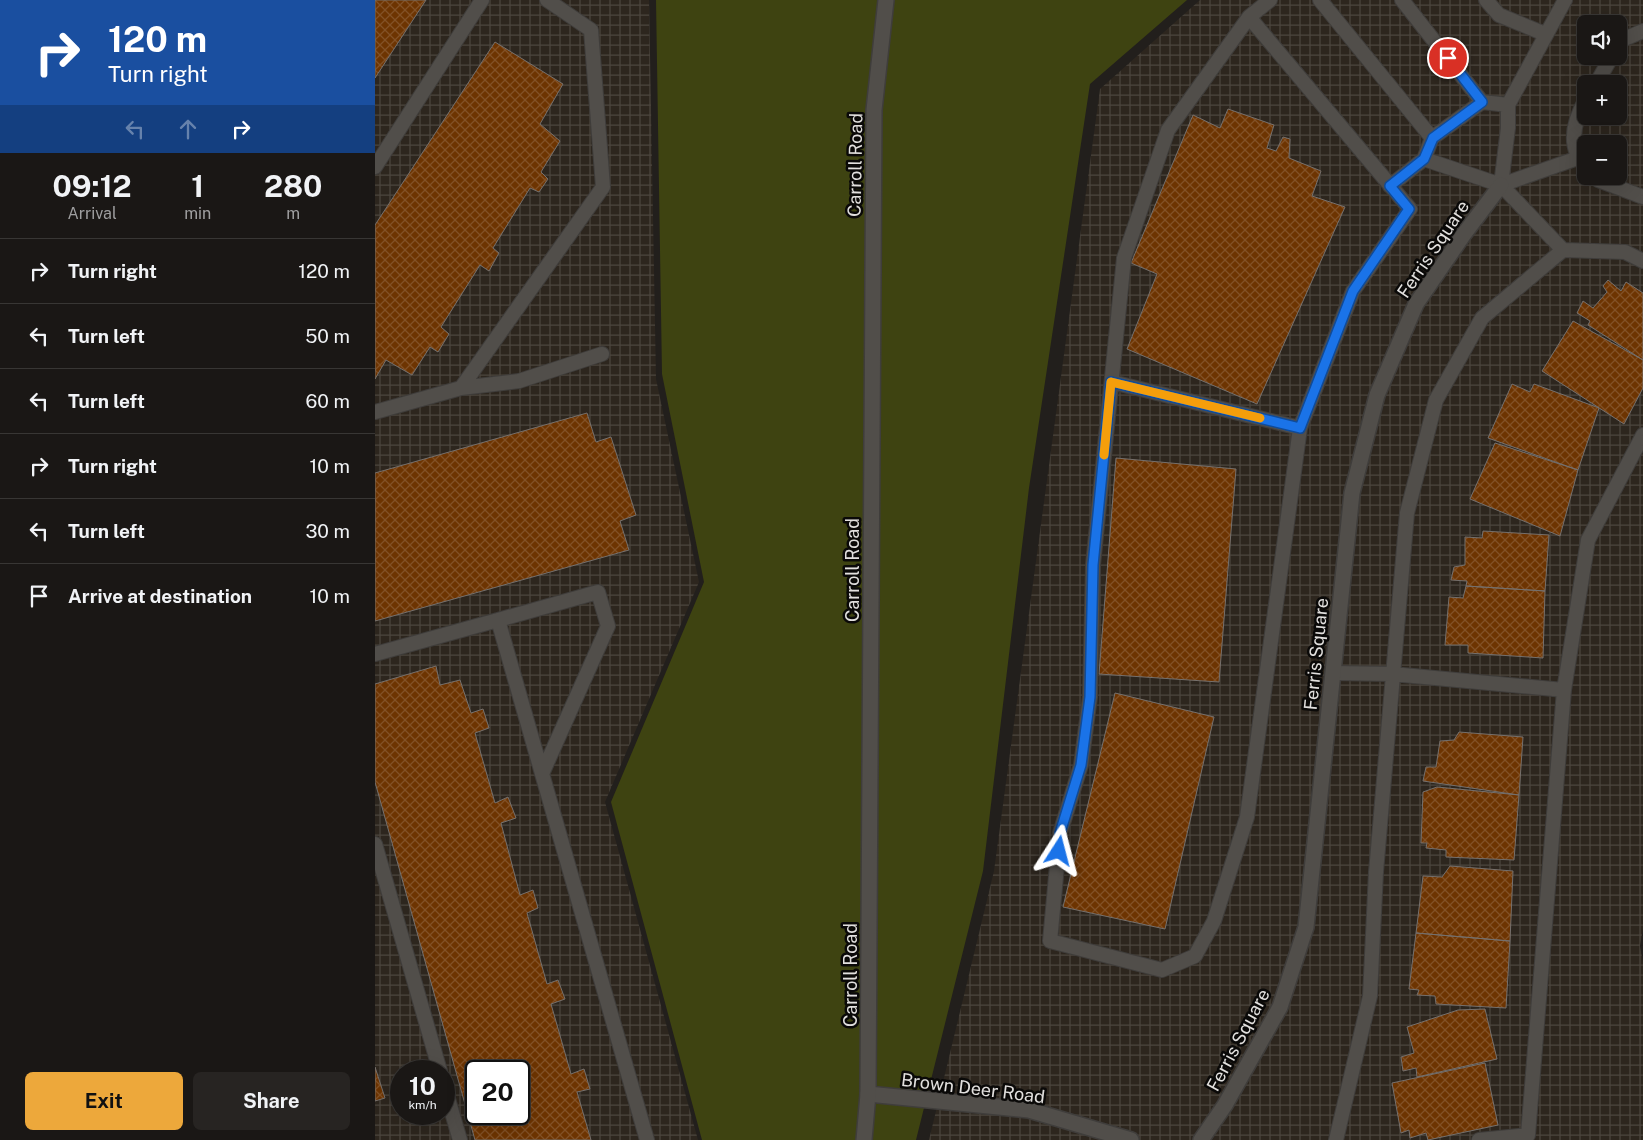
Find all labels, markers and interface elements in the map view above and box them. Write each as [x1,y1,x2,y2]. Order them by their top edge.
map controls [1577,15,1627,185]
button: sound [1577,15,1627,65]
text: 120 m [108,19,207,60]
icon: right [25,20,90,85]
pin [1427,37,1469,79]
icon: arrive [1434,44,1462,72]
text: Turn right [108,61,208,87]
button: + [1577,75,1627,125]
street label: Carroll Road [844,113,866,217]
icon: left [121,115,149,143]
icon: ahead [174,115,202,143]
icon: right [227,115,255,143]
button: − [1577,135,1627,185]
text: 09:12 [53,168,132,204]
text: 1 [191,168,204,204]
text: 280 [264,168,322,204]
street label: Ferris Square [1393,196,1473,302]
text: Arrival [67,204,117,223]
text: min [184,204,211,223]
text: m [286,204,300,223]
icon: right [25,257,53,285]
text: Turn right [68,260,157,282]
text: 120 m [298,260,350,282]
icon: left [25,322,53,350]
text: Turn left [68,325,145,347]
text: 50 m [305,325,350,347]
icon: left [25,387,53,415]
text: Turn left [68,390,145,412]
text: 60 m [306,390,350,412]
icon: right [25,452,53,480]
text: Turn right [68,455,157,477]
text: 10 m [310,455,350,477]
icon: left [25,517,53,545]
street label: Carroll Road [842,518,863,622]
text: Turn left [68,520,145,542]
text: 30 m [305,520,350,542]
icon: arrive [25,582,53,610]
text: Arrive at destination [68,585,252,607]
text: 10 m [310,585,350,607]
street label: Ferris Square [1300,597,1332,711]
position arrow [1032,824,1084,876]
street label: Carroll Road [840,923,861,1027]
street label: Ferris Square [1202,985,1274,1095]
speed limit sign: 20 [465,1060,530,1125]
street label: Brown Deer Road [900,1069,1046,1107]
text: 10 [409,1071,436,1101]
button: Exit [25,1072,183,1130]
button: Share [193,1072,350,1130]
text: km/h [408,1098,437,1112]

